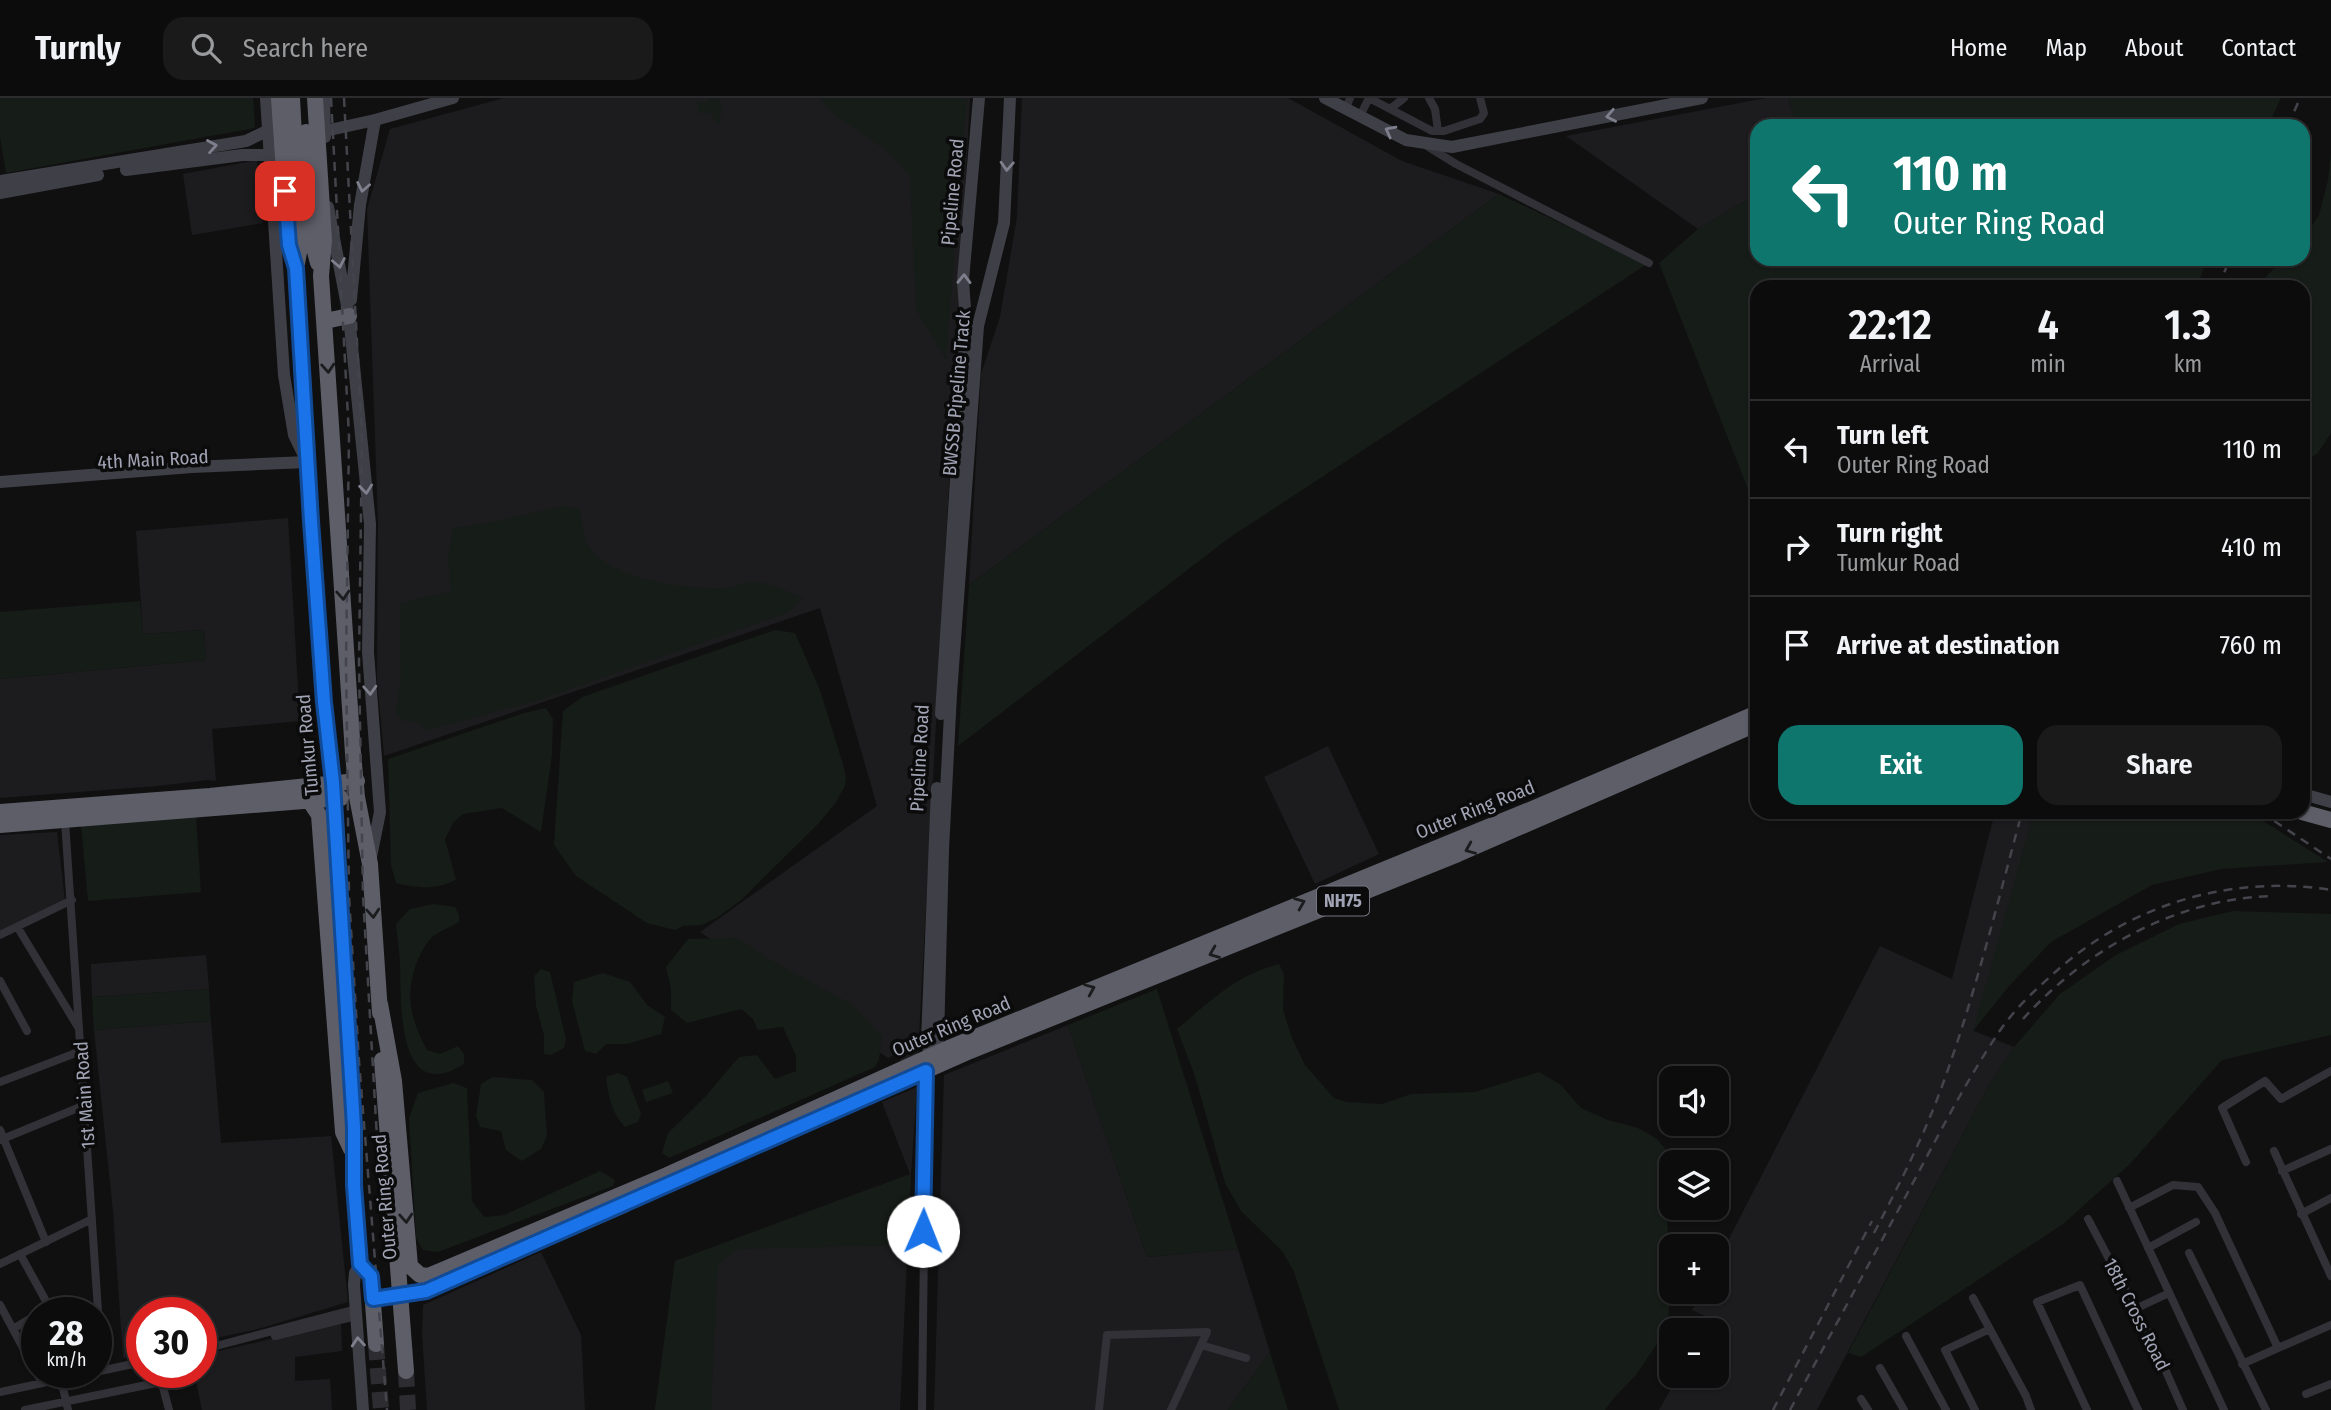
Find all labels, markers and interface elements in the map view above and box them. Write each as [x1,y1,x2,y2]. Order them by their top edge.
search box [163,17,653,80]
text: Turnly [35,28,121,68]
icon: search [187,29,225,67]
text: Search here [243,33,368,64]
text: Home [1950,34,2007,62]
text: Map [2045,34,2087,62]
text: About [2125,34,2183,62]
text: Contact [2221,34,2296,62]
one-way arrow [1605,107,1617,122]
one-way arrow [1384,126,1397,140]
street label: Pipeline Road [936,138,969,246]
one-way arrow [206,140,218,155]
text: 110 m [1893,144,2008,203]
icon: left [1778,147,1869,238]
pin [255,161,315,221]
one-way arrow [999,161,1014,172]
icon: arrive [266,172,304,210]
one-way arrow [356,181,371,193]
text: Outer Ring Road [1893,204,2106,242]
one-way arrow [330,257,345,269]
one-way arrow [956,273,972,284]
text: 22:12 [1848,300,1932,350]
text: 4 [2037,300,2059,350]
text: 1.3 [2164,300,2212,350]
street label: BWSSB Pipeline Track [938,309,975,477]
text: Arrival [1860,350,1921,378]
text: min [2030,350,2066,378]
text: km [2174,350,2202,378]
one-way arrow [320,363,335,374]
text: Turn left [1837,420,1929,451]
icon: left [1778,430,1816,468]
text: 110 m [2222,434,2282,465]
street label: 4th Main Road [97,445,209,474]
text: Outer Ring Road [1837,451,1990,479]
one-way arrow [358,483,373,494]
text: Turn right [1837,518,1943,549]
icon: right [1778,528,1816,566]
text: 410 m [2221,532,2282,563]
text: Tumkur Road [1837,549,1960,577]
one-way arrow [335,590,350,601]
icon: arrive [1778,626,1816,664]
text: Arrive at destination [1837,630,2060,661]
text: 760 m [2220,630,2282,661]
one-way arrow [362,685,377,696]
street label: Tumkur Road [292,693,323,797]
street label: Pipeline Road [905,704,934,812]
button: Exit [1778,725,2023,805]
button: Share [2037,725,2282,805]
street label: Outer Ring Road [1412,775,1538,844]
one-way arrow [1465,841,1477,855]
road number: NH75 [1317,886,1369,916]
one-way arrow [1293,897,1305,911]
one-way arrow [366,908,381,919]
one-way arrow [1209,945,1221,959]
one-way arrow [1083,984,1095,998]
street label: Outer Ring Road [889,991,1014,1062]
street label: 1st Main Road [69,1040,100,1149]
map controls [1659,1066,1729,1388]
button: sound [1659,1066,1729,1136]
street label: Outer Ring Road [368,1133,401,1261]
button: layers [1659,1150,1729,1220]
position arrow [886,1194,960,1268]
one-way arrow [398,1212,413,1223]
button: + [1659,1234,1729,1304]
street label: 18th Cross Road [2098,1254,2175,1374]
speed limit sign: 30 [126,1297,217,1388]
text: 28 [49,1312,84,1354]
button: − [1659,1318,1729,1388]
one-way arrow [351,1336,366,1347]
text: km/h [46,1349,87,1371]

